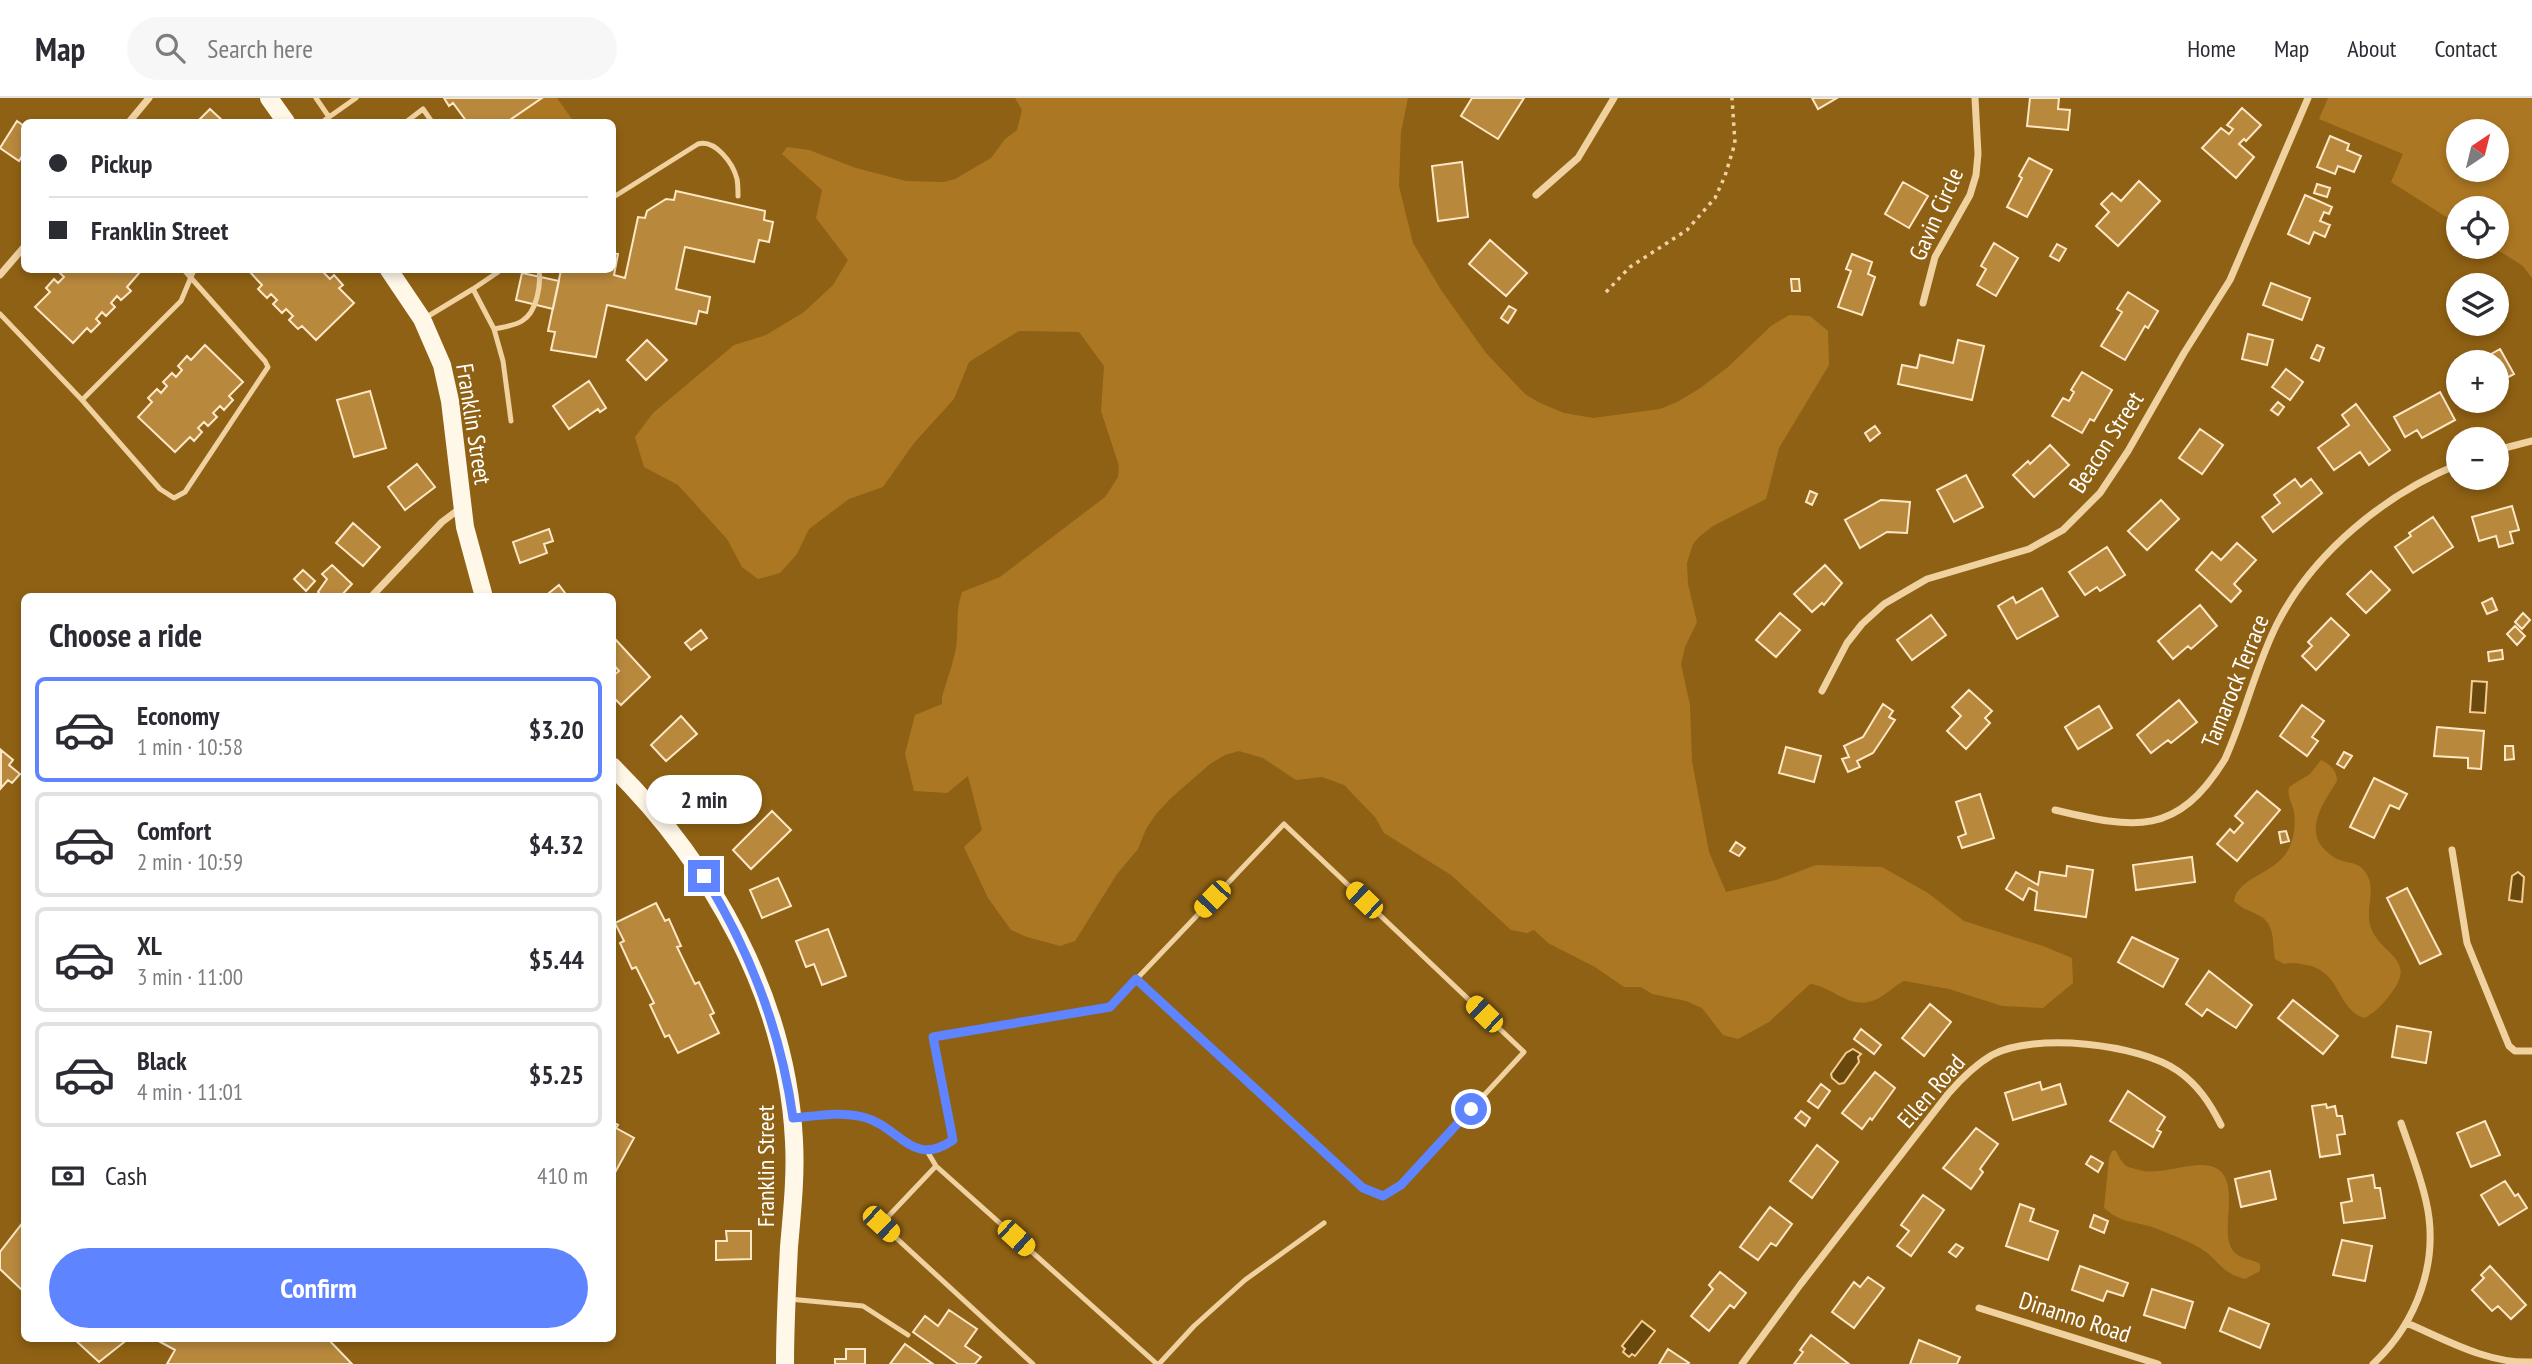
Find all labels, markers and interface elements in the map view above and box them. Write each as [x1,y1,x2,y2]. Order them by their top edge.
search box [127,17,617,80]
text: Map [35,27,85,70]
icon: search [151,29,189,67]
text: Search here [207,32,313,65]
text: Home [2187,33,2236,64]
text: Map [2274,33,2309,64]
text: About [2347,33,2396,64]
text: Contact [2434,33,2497,64]
north arrow [2446,119,2510,182]
map controls [2446,119,2509,490]
text: Pickup [91,147,152,180]
street label: Gavin Circle [1902,163,1970,265]
button: locate [2446,196,2509,259]
text: Franklin Street [91,214,228,247]
button: layers [2446,273,2509,336]
button: + [2446,350,2509,413]
street label: Franklin Street [449,361,499,487]
street label: Beacon Street [2062,385,2150,499]
button: − [2446,427,2509,490]
street label: Tamarock Terrace [2194,610,2276,752]
text: Choose a ride [49,614,202,656]
icon: car [53,698,116,761]
text: Economy [137,699,219,732]
text: $3.20 [529,713,584,746]
text: 1 min · 10:58 [137,732,243,761]
callout: 2 min [646,774,762,824]
text: 2 min [681,785,727,814]
icon: car [53,813,116,876]
text: Comfort [137,814,211,847]
text: $4.32 [529,828,584,861]
text: 2 min · 10:59 [137,847,243,876]
route end [688,860,720,892]
car [1190,877,1235,921]
car [1342,878,1387,922]
icon: car [53,928,116,991]
text: XL [137,929,162,962]
text: $5.44 [529,943,584,976]
text: 3 min · 11:00 [137,962,243,991]
car [1462,992,1507,1036]
icon: car [53,1043,116,1106]
text: Black [137,1044,187,1077]
street label: Ellen Road [1890,1048,1972,1134]
text: $5.25 [529,1058,584,1091]
text: 4 min · 11:01 [137,1077,243,1106]
route start [1455,1093,1487,1125]
street label: Franklin Street [750,1105,781,1227]
icon: cash [49,1157,87,1195]
text: Cash [105,1159,147,1192]
text: 410 m [537,1161,588,1190]
car [859,1202,904,1246]
car [994,1216,1039,1260]
button: Confirm [49,1248,588,1328]
street label: Dinanno Road [2015,1284,2135,1350]

